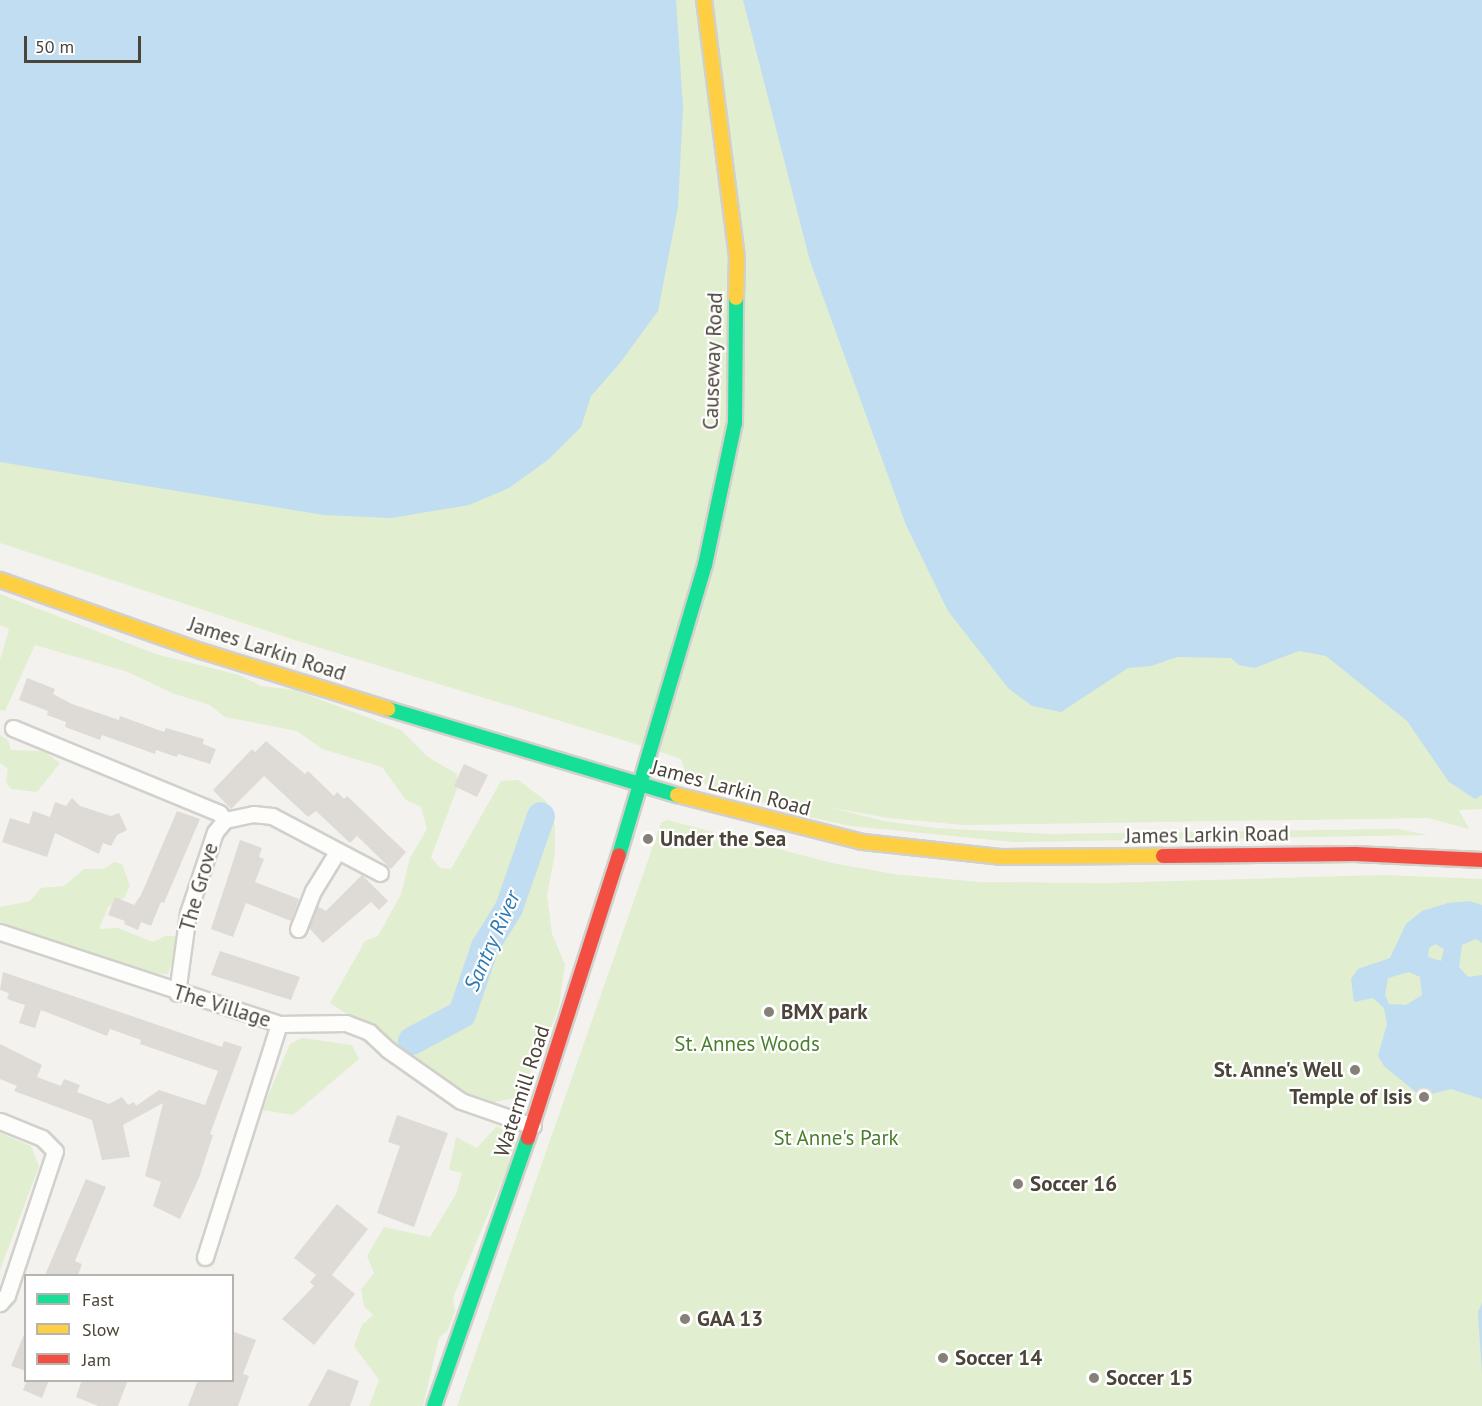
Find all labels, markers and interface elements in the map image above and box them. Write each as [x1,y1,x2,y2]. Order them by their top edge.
scale bar [27,24,144,62]
text: 50 m [35,35,74,58]
street label: Causeway Road [698,291,728,431]
street label: James Larkin Road [185,612,349,686]
street label: James Larkin Road [649,755,813,821]
street label: James Larkin Road [1125,821,1289,849]
place label: Under the Sea [660,826,786,852]
marker: Under the Sea [641,832,655,846]
street label: The Grove [174,840,224,934]
water label: Santry River [458,886,526,996]
street label: The Village [170,979,274,1033]
place label: BMX park [781,999,868,1025]
marker: BMX park [762,1005,776,1019]
street label: Watermill Road [489,1022,555,1160]
park label: St. Annes Woods [673,1031,821,1057]
place label: St. Anne's Well [1211,1057,1343,1083]
marker: St. Anne's Well [1348,1063,1362,1077]
place label: Temple of Isis [1289,1084,1412,1110]
marker: Temple of Isis [1417,1090,1431,1104]
park label: St Anne's Park [773,1125,899,1151]
place label: Soccer 16 [1030,1171,1117,1197]
marker: Soccer 16 [1011,1177,1025,1191]
legend [24,1274,234,1382]
text: Fast [82,1288,114,1311]
place label: GAA 13 [697,1306,764,1332]
marker: GAA 13 [678,1312,692,1326]
text: Slow [82,1318,120,1341]
place label: Soccer 14 [955,1345,1042,1371]
text: Jam [82,1348,111,1371]
marker: Soccer 14 [936,1351,950,1365]
place label: Soccer 15 [1106,1365,1193,1391]
marker: Soccer 15 [1087,1371,1101,1385]

